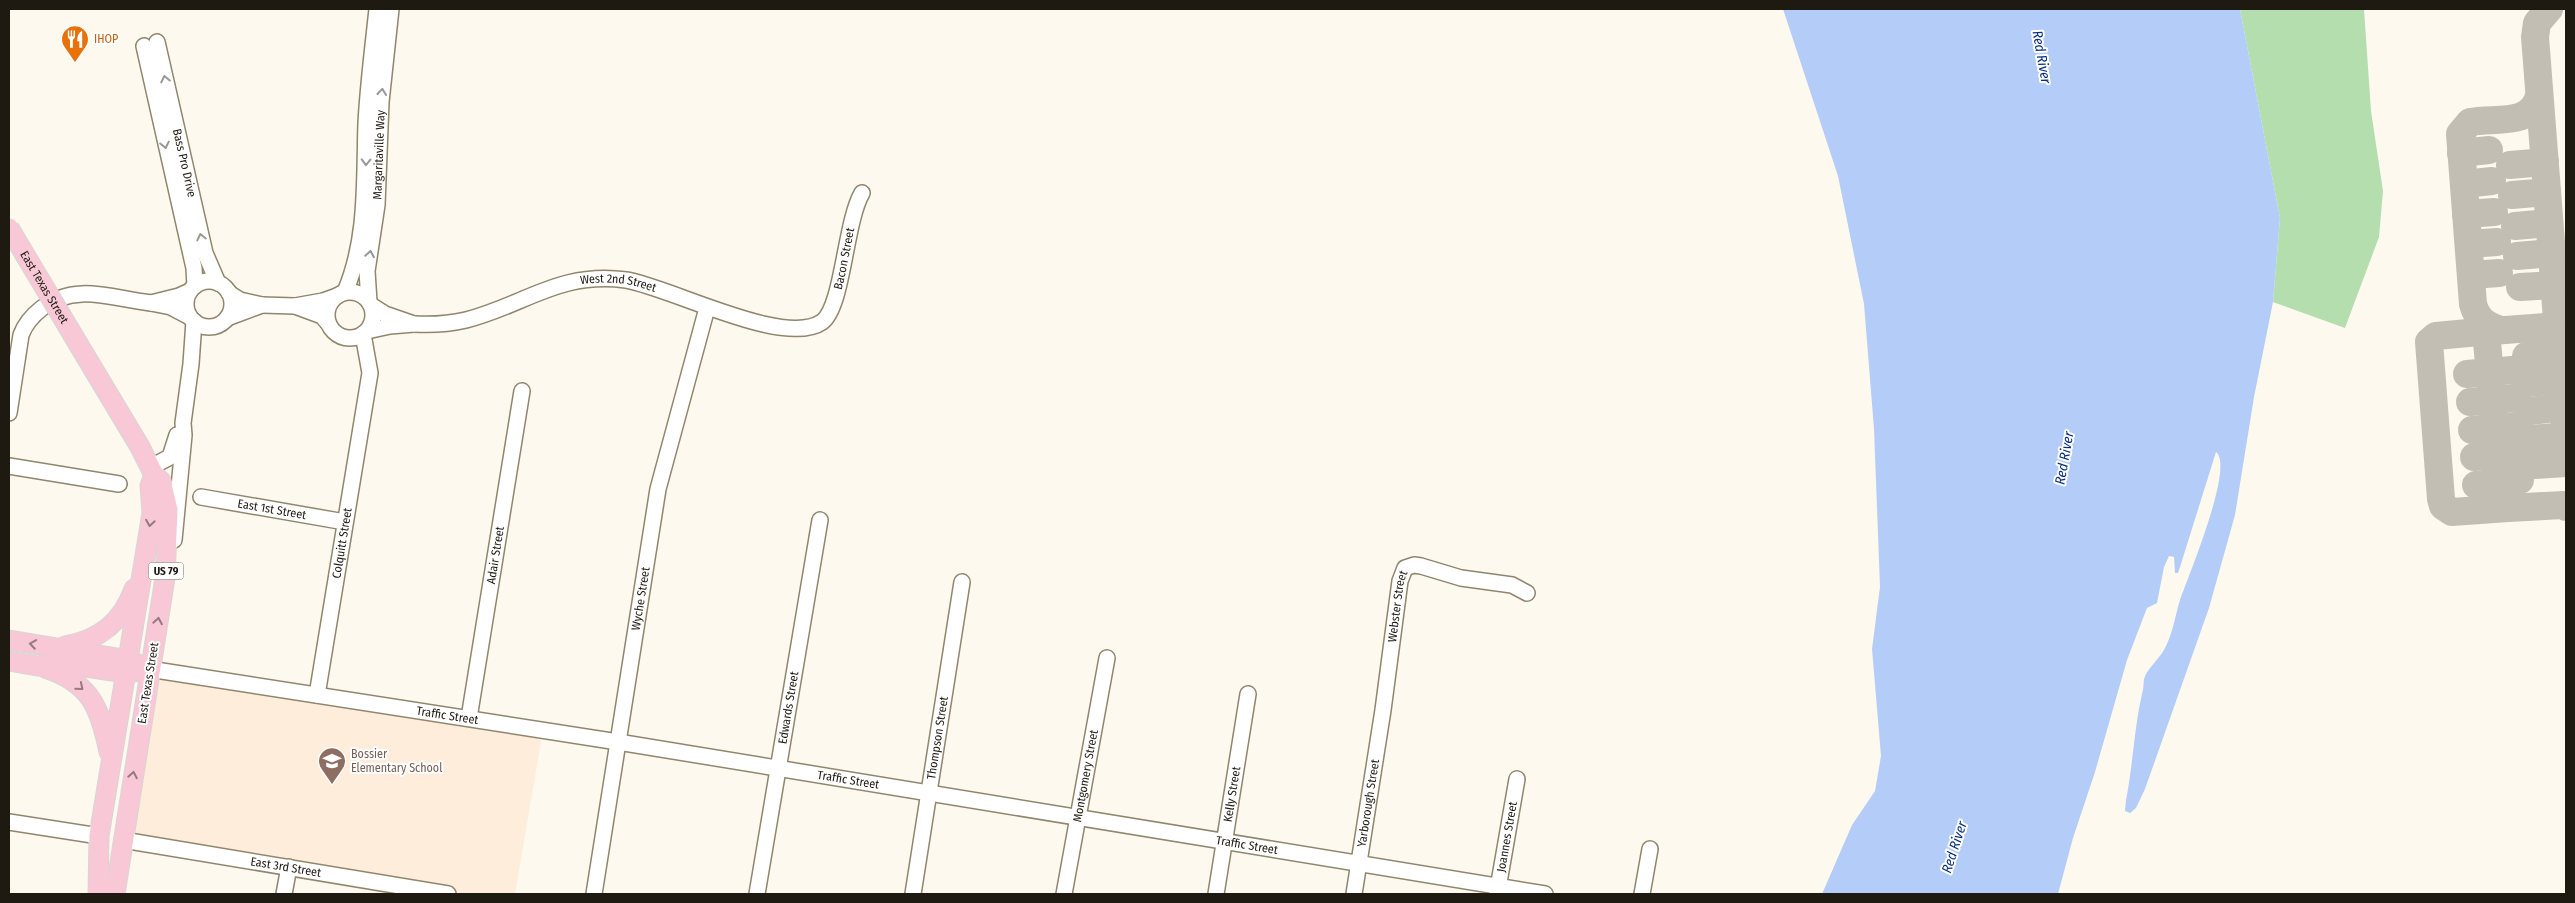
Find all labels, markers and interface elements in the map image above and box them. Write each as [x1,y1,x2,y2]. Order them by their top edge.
restaurant icon: IHOP [60,24,90,63]
water label: Red River [2029,29,2055,86]
place label: IHOP [94,32,118,46]
one-way arrow [160,74,171,83]
one-way arrow [376,87,387,95]
street label: Margaritaville Way [370,109,388,200]
street label: Bass Pro Drive [170,127,199,199]
one-way arrow [159,141,170,150]
one-way arrow [361,158,371,166]
street label: Bacon Street [831,226,857,291]
one-way arrow [196,233,207,242]
street label: East Texas Street [17,248,71,326]
one-way arrow [364,249,374,258]
street label: West 2nd Street [579,271,658,295]
water label: Red River [2051,429,2078,486]
street label: East 1st Street [237,496,307,522]
street label: Colquitt Street [329,507,355,579]
one-way arrow [146,519,156,527]
street label: Adair Street [484,525,507,585]
road number: US 79 [148,562,184,580]
street label: Wyche Street [629,566,653,631]
street label: Webster Street [1385,568,1410,643]
one-way arrow [152,617,162,625]
one-way arrow [28,639,37,649]
street label: East Texas Street [135,641,161,725]
street label: Edwards Street [775,670,801,745]
one-way arrow [74,682,83,690]
street label: Thompson Street [924,695,951,780]
street label: Traffic Street [415,704,479,727]
street label: Montgomery Street [1070,728,1101,823]
school or university icon: Bossier Elementary School [317,746,347,785]
place label: Bossier Elementary School [351,747,442,775]
street label: Yarborough Street [1355,758,1382,848]
street label: Kelly Street [1221,765,1243,823]
street label: Traffic Street [816,768,880,792]
one-way arrow [127,770,138,779]
street label: Joannes Street [1494,800,1520,873]
water label: Red River [1938,818,1971,875]
street label: Traffic Street [1215,833,1279,857]
street label: East 3rd Street [249,854,322,880]

